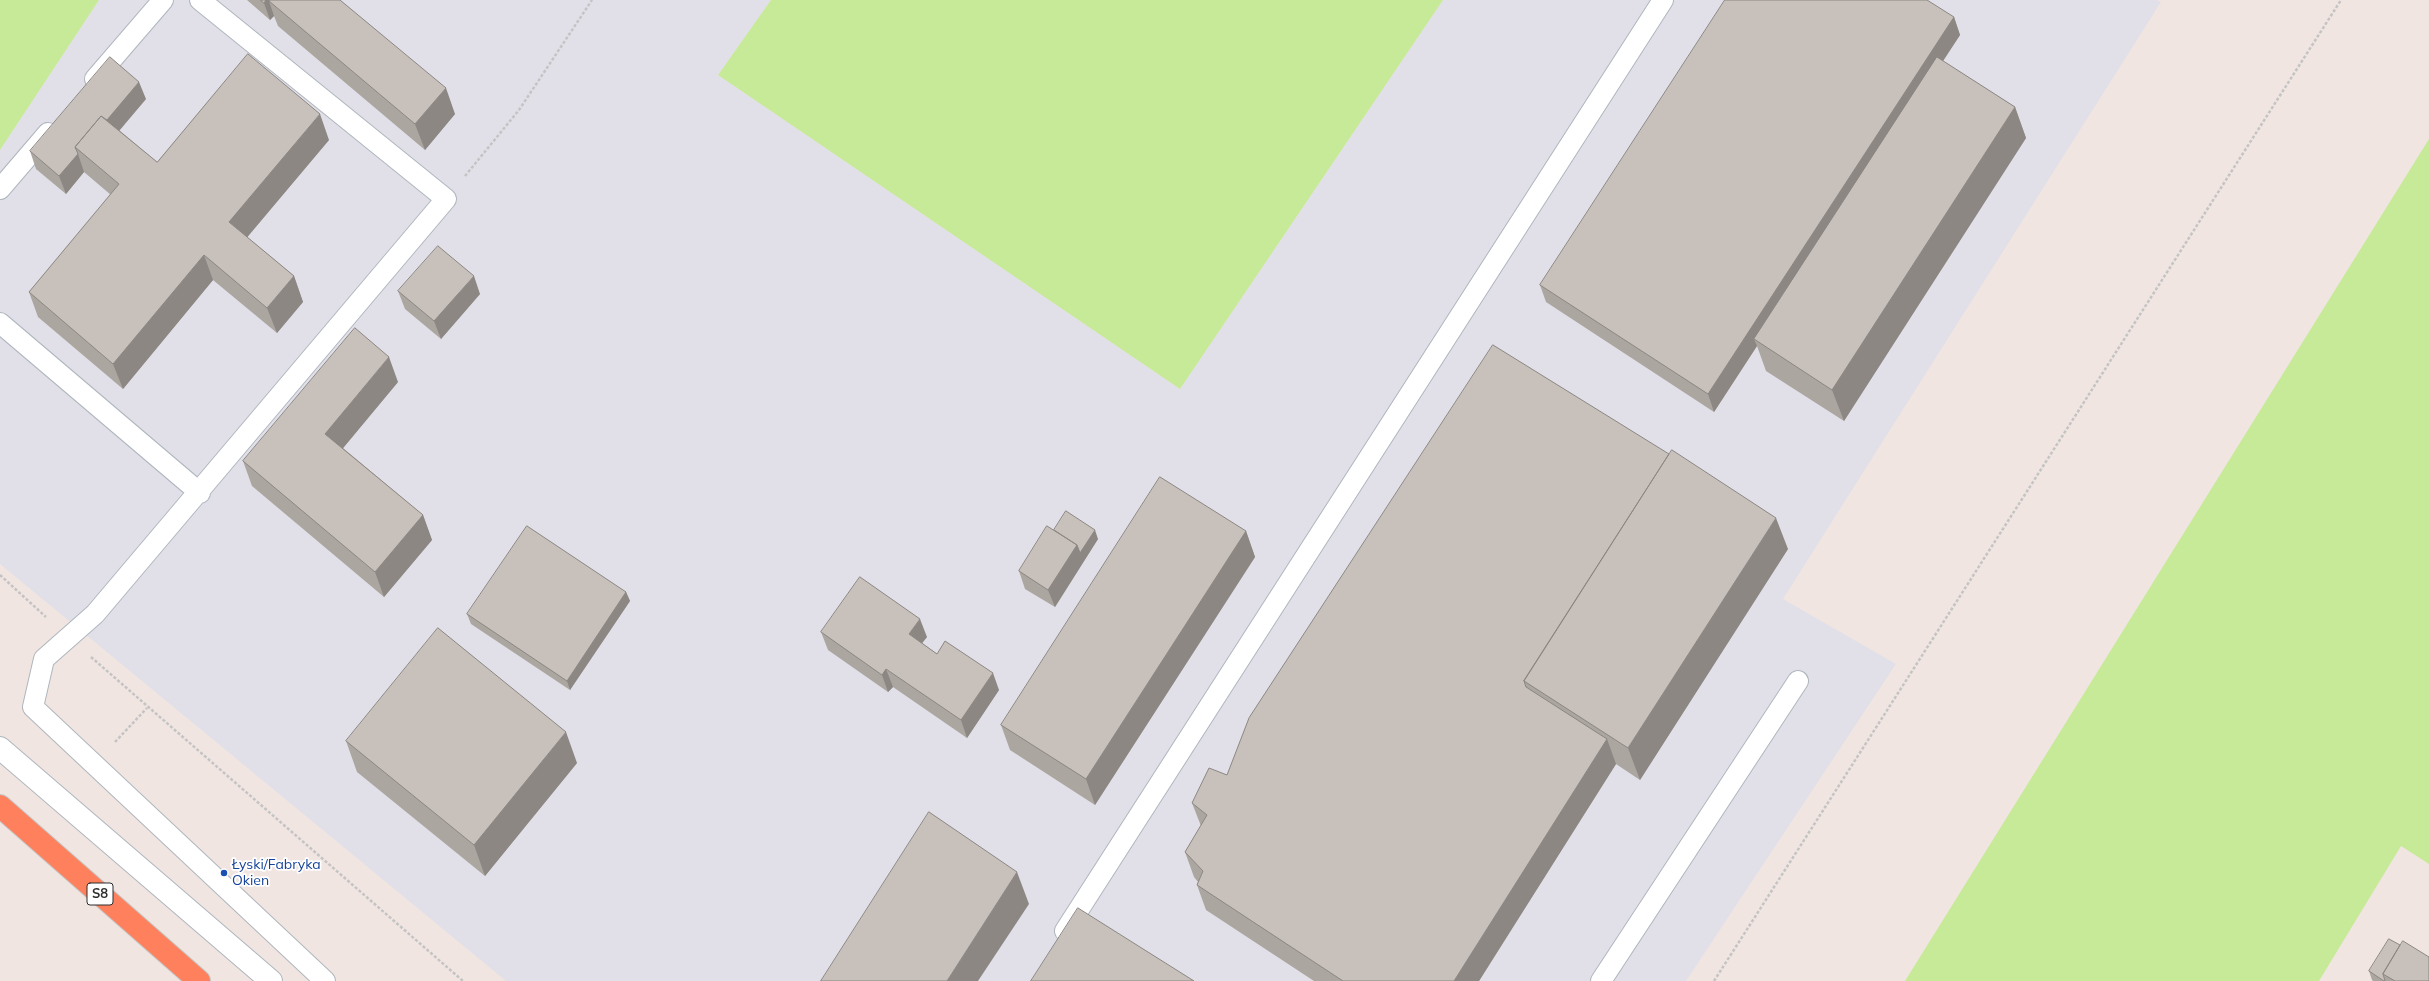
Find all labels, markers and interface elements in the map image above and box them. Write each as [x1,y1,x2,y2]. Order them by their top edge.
place label: Łyski/Fabryka Okien [232,857,321,890]
marker: Łyski/Fabryka Okien [219,868,229,878]
road number: S8 [87,883,113,905]

